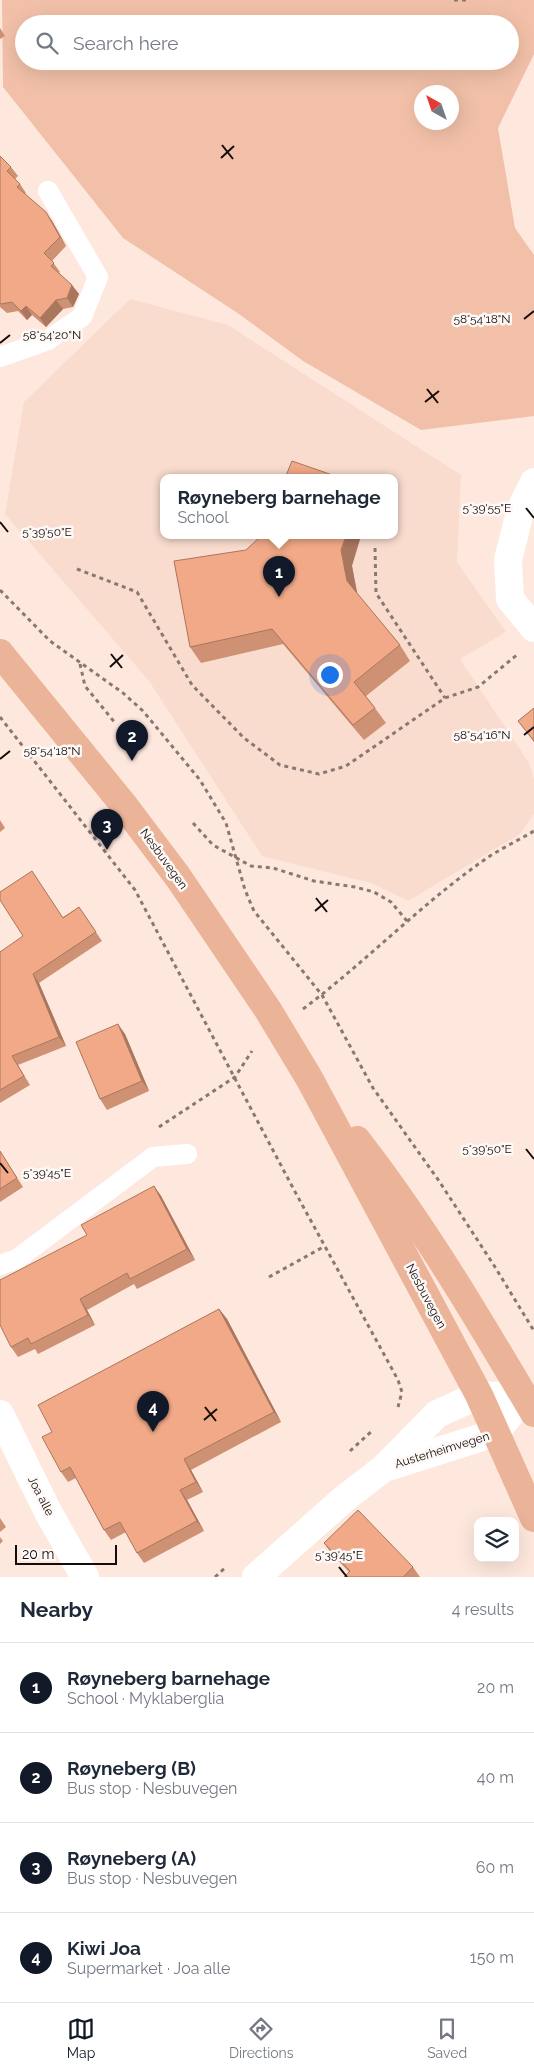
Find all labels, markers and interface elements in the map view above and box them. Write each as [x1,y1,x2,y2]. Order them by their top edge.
search box [15,15,519,70]
icon: search [33,29,61,57]
text: Search here [73,32,179,54]
north arrow [414,85,459,130]
text: 58°54'18"N [453,312,511,326]
text: 58°54'20"N [23,328,81,342]
popup [160,474,398,539]
text: Røyneberg barnehage [177,486,381,508]
text: 5°39'55"E [463,501,511,515]
text: School [177,508,229,527]
text: 5°39'50"E [22,525,72,539]
pin: 1 [263,556,295,597]
your location [317,662,343,688]
pin: 2 [116,720,148,761]
text: 58°54'16"N [453,728,511,742]
text: 58°54'18"N [23,744,81,758]
pin: 3 [91,809,123,850]
street label: Nesbuvegen [137,826,191,892]
text: 5°39'50"E [462,1142,512,1156]
text: 5°39'45"E [23,1166,71,1180]
street label: Nesbuvegen [403,1261,449,1331]
pin: 4 [137,1391,169,1432]
street label: Austerheimvegen [393,1429,491,1471]
street label: Joa alle [25,1474,57,1518]
map controls [474,1517,519,1562]
button: layers [474,1517,519,1562]
scale bar [15,1542,118,1565]
text: 20 m [22,1546,54,1562]
text: 5°39'45"E [315,1548,363,1562]
text: Nearby [20,1597,93,1622]
text: 4 results [452,1600,514,1619]
text: Røyneberg barnehage [67,1667,270,1689]
text: 1 [32,1678,40,1697]
text: 20 m [477,1678,514,1697]
text: School · Myklaberglia [67,1689,224,1708]
text: Røyneberg (B) [67,1757,196,1779]
text: 2 [31,1768,41,1787]
text: 40 m [477,1768,514,1787]
text: Bus stop · Nesbuvegen [67,1779,237,1798]
text: Røyneberg (A) [67,1847,196,1869]
text: 3 [32,1858,40,1877]
text: 60 m [476,1858,514,1877]
text: Bus stop · Nesbuvegen [67,1869,237,1888]
text: Kiwi Joa [67,1937,141,1959]
text: 4 [31,1948,41,1967]
text: 150 m [470,1948,514,1967]
text: Supermarket · Joa alle [67,1959,230,1978]
tab: Map [67,2015,95,2061]
tab: Directions [229,2015,294,2061]
tab: Saved [427,2015,467,2061]

